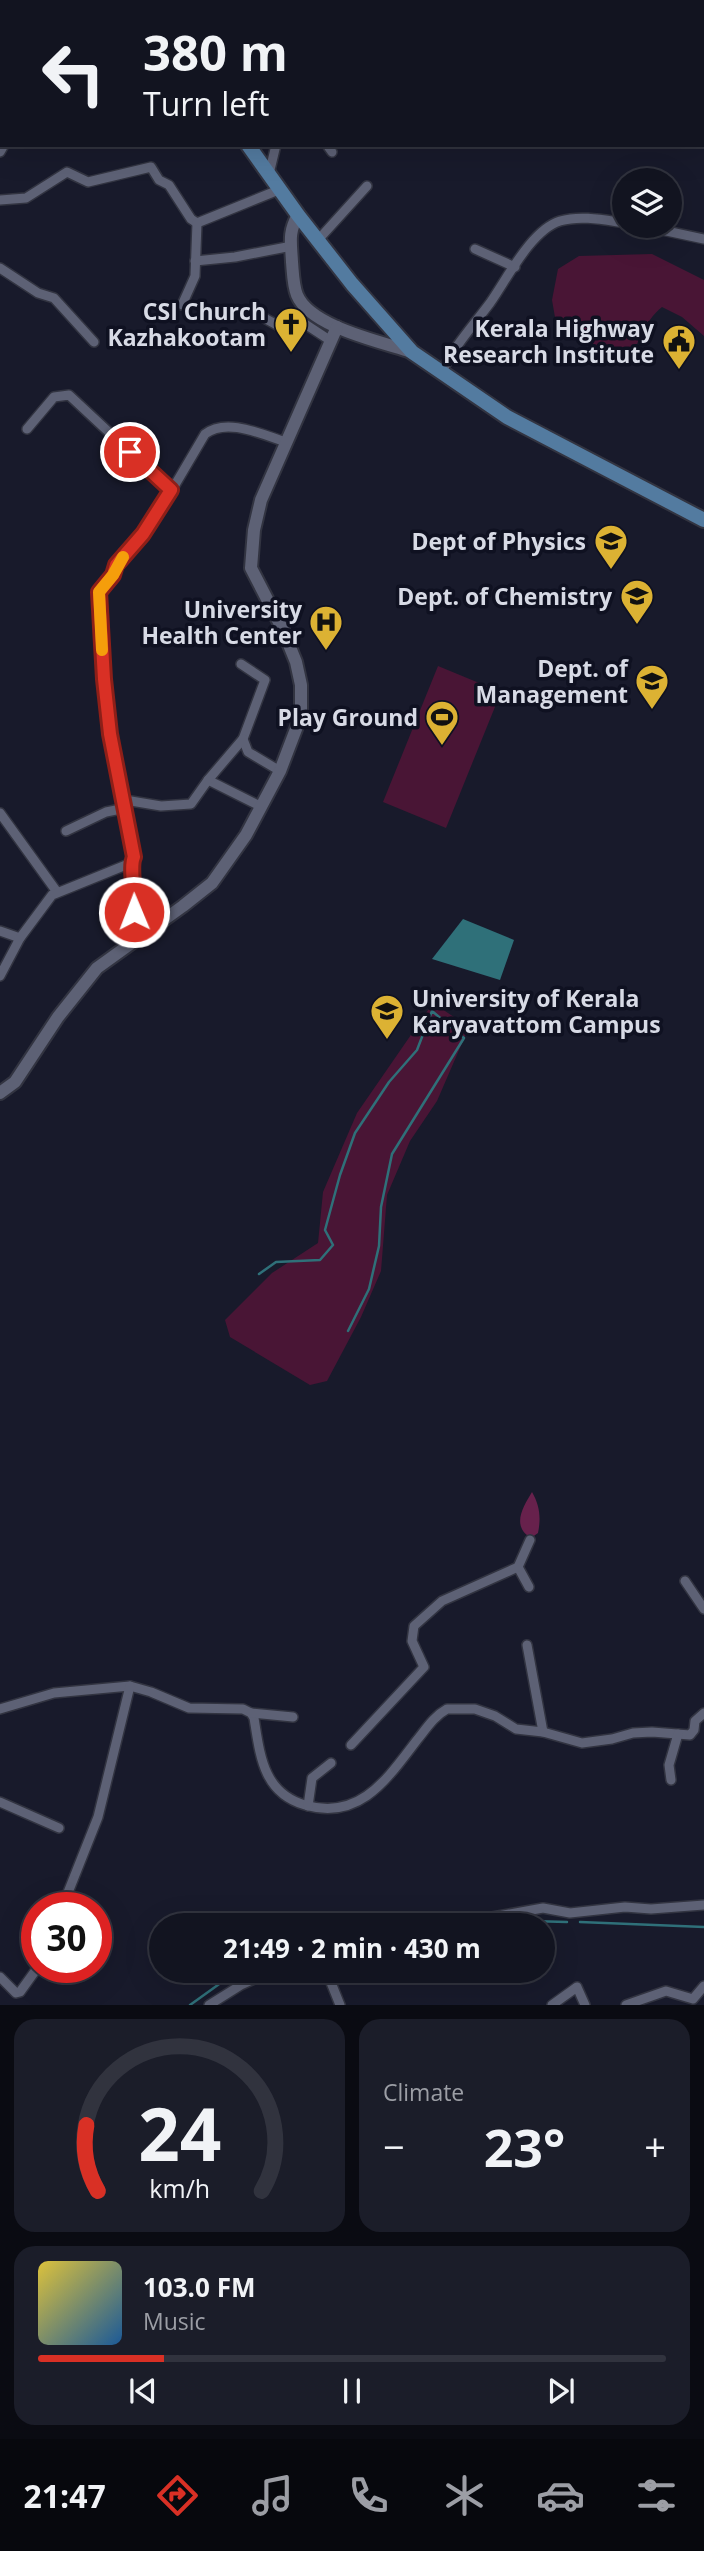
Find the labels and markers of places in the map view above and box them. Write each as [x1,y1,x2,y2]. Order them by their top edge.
place label: CSI Church Kazhakootam [107,295,266,353]
church icon: CSI Church Kazhakootam [272,305,310,354]
place label: Kerala Highway Research Institute [443,312,655,370]
public building icon: Kerala Highway Research Institute [660,322,698,371]
pin [100,422,160,482]
school or university icon: Dept of Physics [592,522,630,571]
place label: Dept of Physics [411,525,586,557]
school or university icon: Dept. of Chemistry [618,577,656,626]
place label: Dept. of Chemistry [397,580,613,612]
place label: University Health Center [141,593,303,651]
hospital icon: University Health Center [307,603,345,652]
place label: Dept. of Management [476,652,629,710]
school or university icon: Dept. of Management [633,662,671,711]
sports icon: Play Ground [423,698,461,747]
place label: Play Ground [277,701,418,733]
place label: University of Kerala Karyavattom Campus [412,982,661,1040]
school or university icon: University of Kerala Karyavattom Campus [368,992,406,1041]

